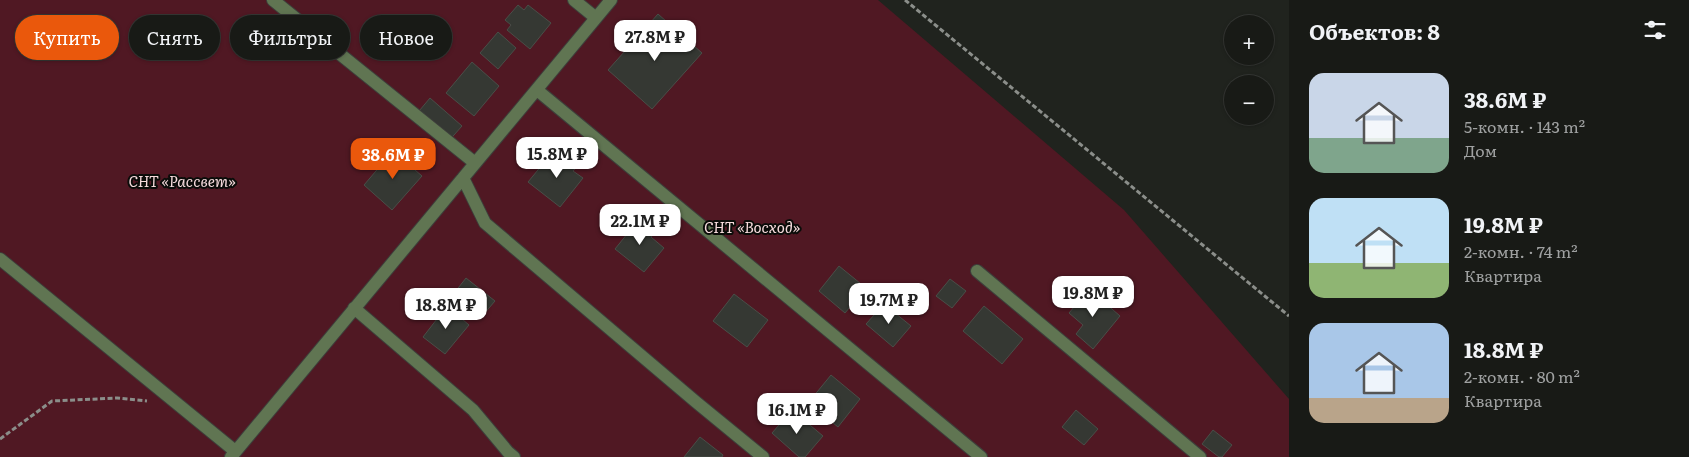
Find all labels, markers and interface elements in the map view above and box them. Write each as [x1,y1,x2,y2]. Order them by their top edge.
chip: Купить [15,15,119,60]
chip: Снять [129,15,220,60]
chip: Фильтры [230,15,350,60]
chip: Новое [360,15,452,60]
map controls [1224,15,1274,125]
button: + [1224,15,1274,65]
text: Объектов: 8 [1309,15,1440,46]
icon: filters [1641,16,1669,44]
pin: 27.8M ₽ [609,20,701,62]
text: 27.8M ₽ [625,24,685,48]
button: − [1224,75,1274,125]
text: 38.6M ₽ [1464,83,1546,114]
icon: home [1349,93,1409,153]
text: 5-комн. · 143 m² [1464,114,1585,138]
pin: 15.8M ₽ [511,136,603,179]
pin: 38.6M ₽ [347,138,439,180]
text: Дом [1464,138,1497,162]
text: 15.8M ₽ [527,141,587,165]
text: 38.6M ₽ [362,142,424,166]
park label: СНТ «Рассвет» [128,169,236,192]
pin: 22.1M ₽ [594,204,686,246]
text: 22.1M ₽ [611,208,669,232]
text: 19.8M ₽ [1464,208,1543,239]
park label: СНТ «Восход» [704,215,800,238]
icon: home [1349,218,1409,278]
text: 2-комн. · 74 m² [1464,239,1578,263]
text: Квартира [1464,263,1542,287]
pin: 19.8M ₽ [1047,276,1139,318]
text: 19.8M ₽ [1063,280,1123,304]
pin: 19.7M ₽ [843,282,935,325]
text: 19.7M ₽ [860,287,918,311]
pin: 18.8M ₽ [400,288,492,330]
text: 18.8M ₽ [416,292,476,316]
text: 18.8M ₽ [1464,333,1543,364]
icon: home [1349,343,1409,403]
text: 2-комн. · 80 m² [1464,364,1580,388]
text: Квартира [1464,388,1542,412]
pin: 16.1M ₽ [751,392,843,435]
text: 16.1M ₽ [768,397,826,421]

